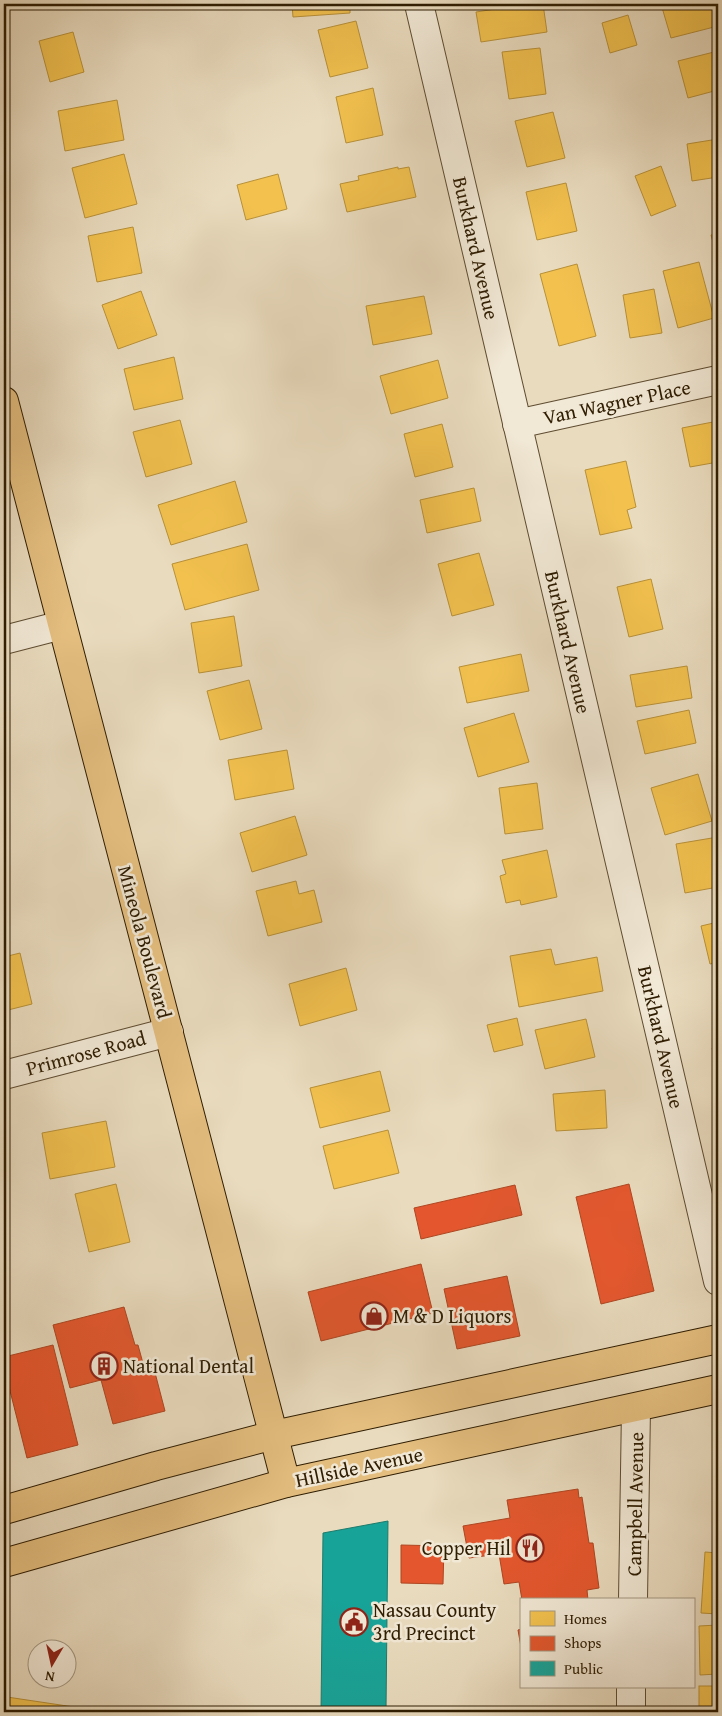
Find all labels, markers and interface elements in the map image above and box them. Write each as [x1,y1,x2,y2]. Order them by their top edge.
street label: Burkhard Avenue [446,174,507,322]
street label: Van Wagner Place [541,372,693,431]
street label: Burkhard Avenue [538,568,599,716]
street label: Mineola Boulevard [111,862,180,1022]
street label: Burkhard Avenue [631,963,692,1111]
street label: Primrose Road [23,1023,149,1082]
shop icon: M & D Liquors [359,1301,389,1331]
place label: M & D Liquors [393,1301,511,1330]
building icon: National Dental [89,1351,119,1381]
place label: National Dental [123,1351,254,1380]
street label: Campbell Avenue [619,1432,650,1576]
street label: Hillside Avenue [293,1439,425,1494]
place label: Copper Hil [422,1533,511,1562]
restaurant icon: Copper Hil [515,1533,545,1563]
place label: Nassau County 3rd Precinct [373,1595,496,1647]
legend [520,1598,694,1688]
public building icon: Nassau County 3rd Precinct [339,1607,369,1637]
text: Homes [564,1608,607,1629]
text: Shops [564,1632,601,1653]
north arrow [28,1638,78,1688]
text: Public [564,1658,603,1679]
text: N [43,1666,56,1687]

